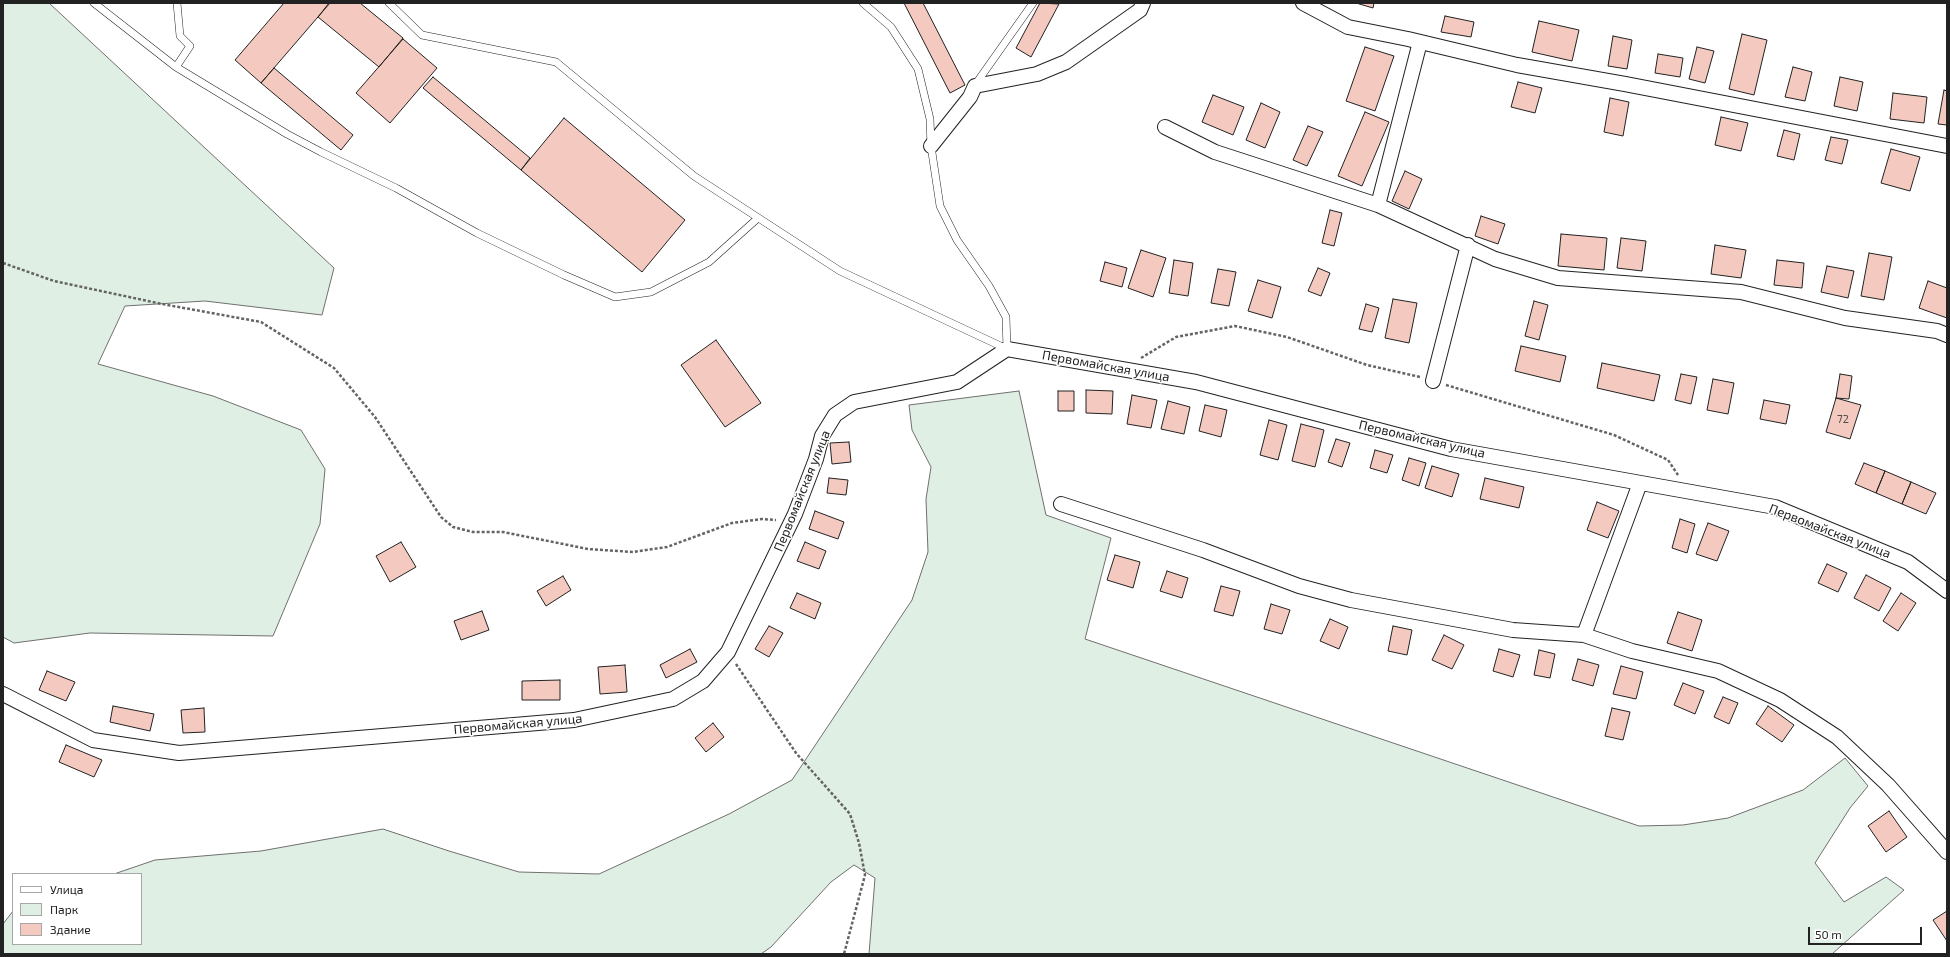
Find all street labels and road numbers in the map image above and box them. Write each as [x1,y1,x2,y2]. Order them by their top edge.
street label: Первомайская улица [1041,347,1171,385]
street label: Первомайская улица [1357,417,1487,461]
street label: Первомайская улица [771,428,833,554]
street label: Первомайская улица [1767,501,1893,561]
street label: Первомайская улица [453,711,583,737]

